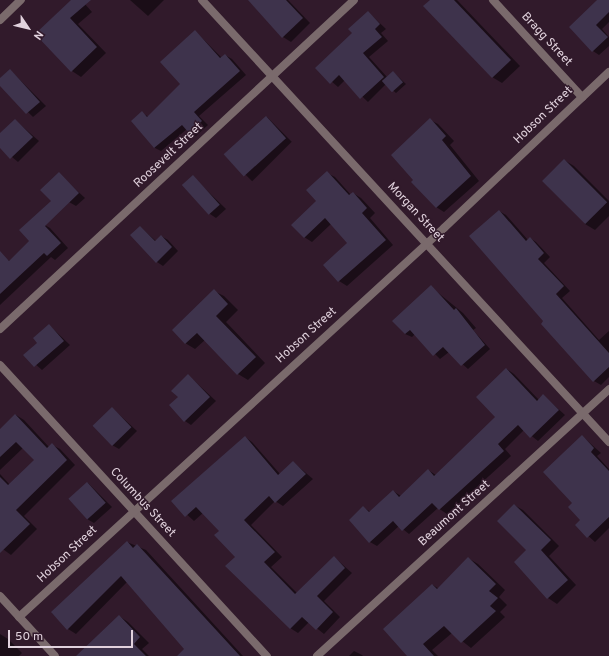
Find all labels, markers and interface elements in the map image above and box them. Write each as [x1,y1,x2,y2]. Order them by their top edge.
north arrow [8,8,48,48]
street label: Bragg Street [518,10,574,70]
text: N [30,28,46,42]
street label: Hobson Street [511,84,577,148]
street label: Roosevelt Street [132,120,206,192]
street label: Morgan Street [384,180,446,246]
street label: Hobson Street [274,305,340,367]
street label: Columbus Street [106,465,178,541]
street label: Beaumont Street [416,478,494,550]
street label: Hobson Street [35,524,101,586]
scale bar [10,622,135,648]
text: 50 m [15,629,43,645]

